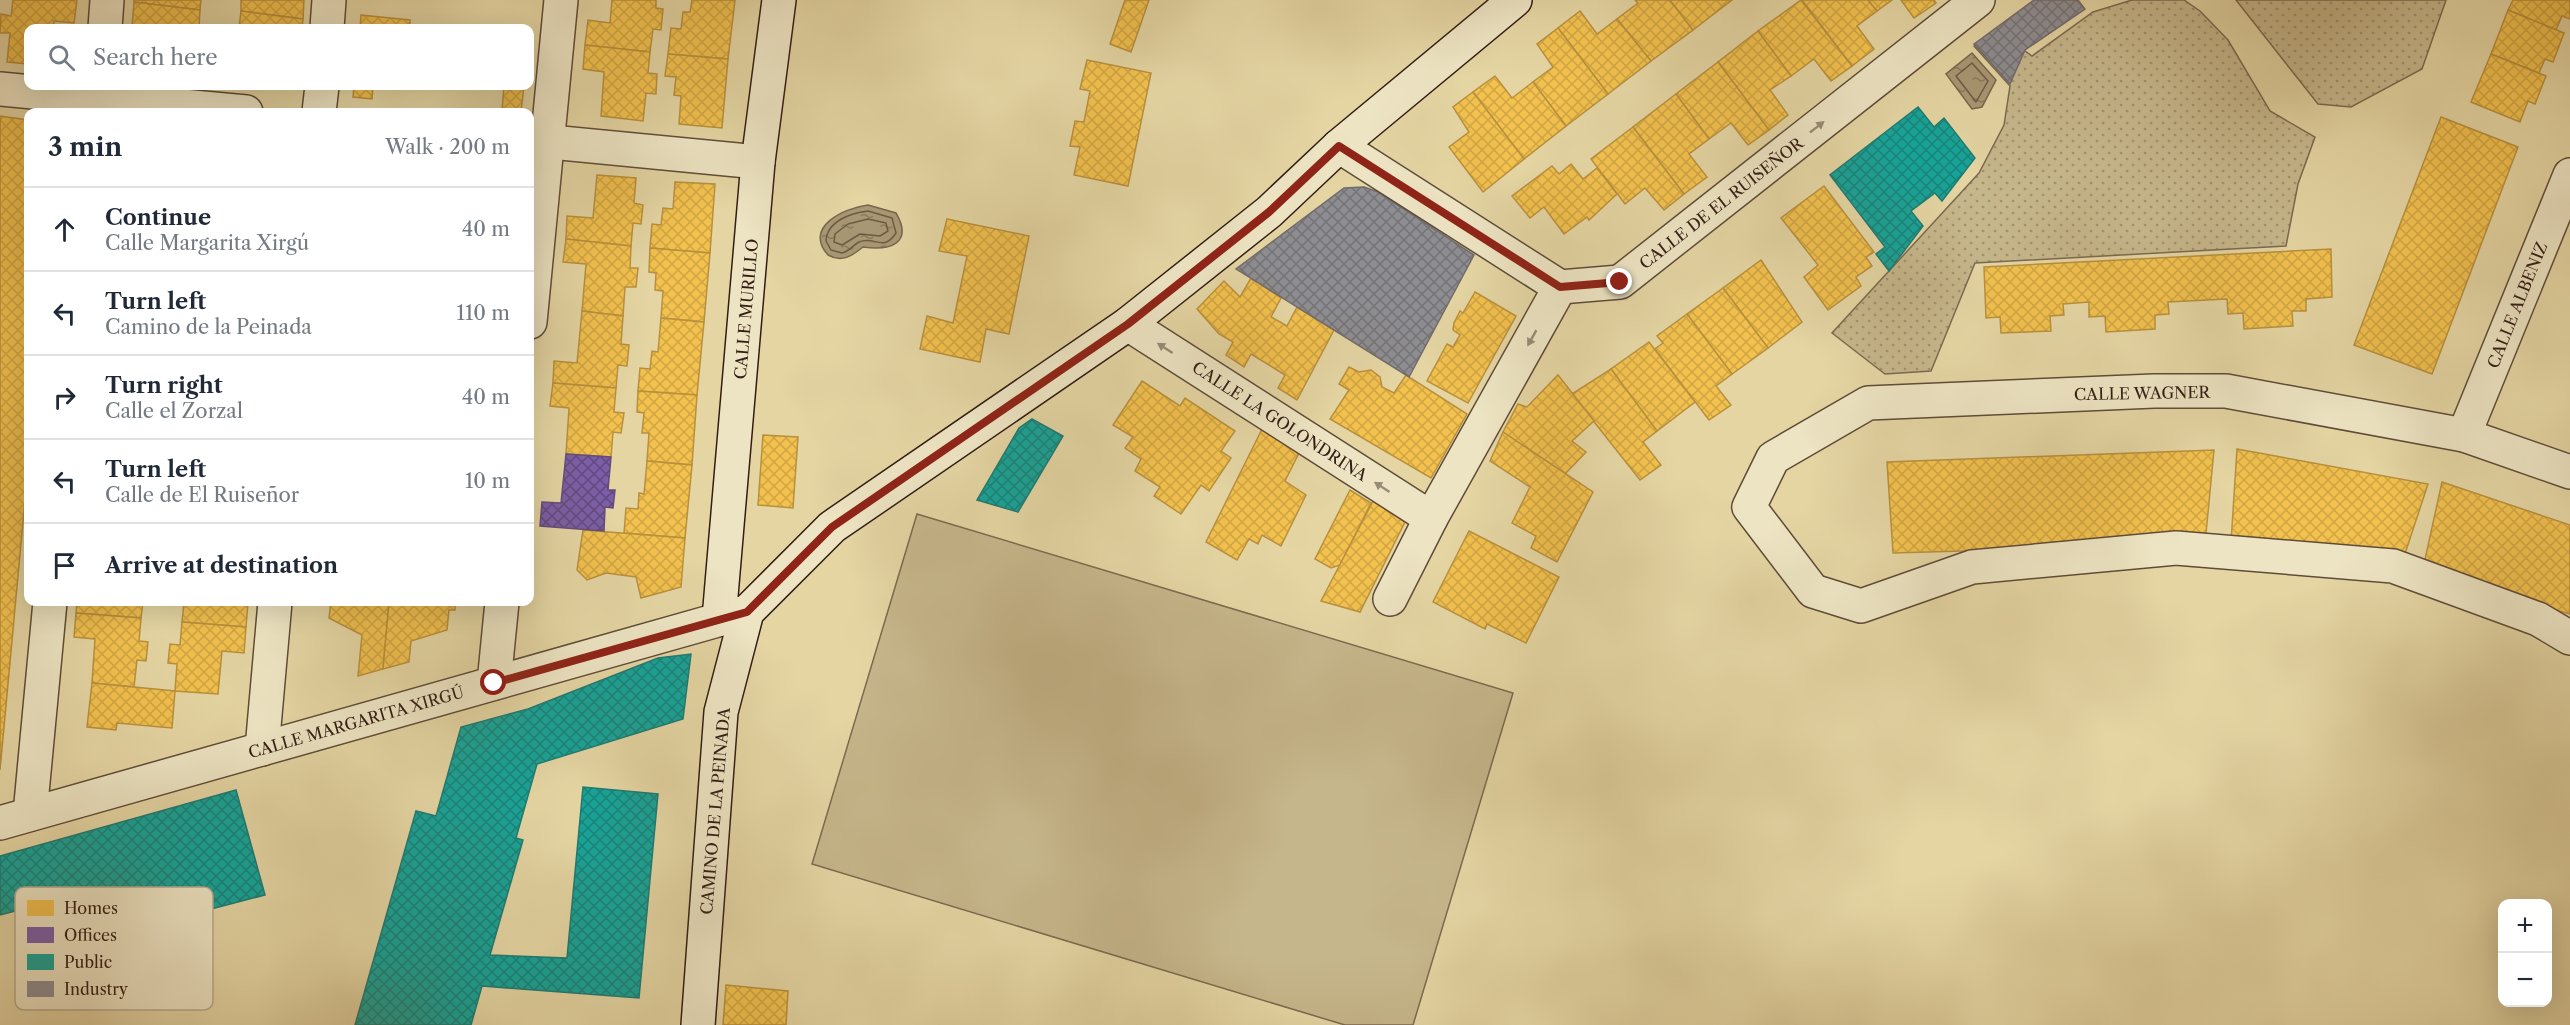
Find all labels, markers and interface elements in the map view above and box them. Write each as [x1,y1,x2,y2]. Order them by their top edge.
search box [24,24,534,90]
icon: search [45,41,78,74]
text: Search here [93,44,218,71]
one-way arrow [1809,122,1824,134]
text: 3 min [48,131,122,163]
street label: CALLE DE EL RUISEÑOR [1635,131,1808,273]
text: Walk · 200 m [385,135,510,159]
text: Continue [105,204,211,231]
icon: ahead [48,213,81,246]
text: 40 m [462,217,510,241]
text: Calle Margarita Xirgú [105,231,309,255]
street label: CALLE MURILLO [730,238,762,380]
street label: CALLE ALBENIZ [2483,239,2552,371]
route end [1606,268,1632,294]
text: Turn left [105,288,206,315]
icon: left [48,297,81,330]
text: 110 m [457,301,510,325]
text: Camino de la Peinada [105,315,312,339]
one-way arrow [1527,330,1537,347]
one-way arrow [1157,342,1173,353]
street label: CALLE LA GOLONDRINA [1189,357,1372,486]
text: Turn right [105,372,223,399]
icon: right [48,381,81,414]
street label: CALLE WAGNER [2074,382,2212,404]
text: 40 m [462,385,510,409]
text: Calle el Zorzal [105,399,243,423]
text: Turn left [105,456,206,483]
icon: left [48,465,81,498]
text: 10 m [465,469,510,493]
one-way arrow [1374,481,1390,492]
text: Calle de El Ruiseñor [105,483,299,507]
icon: arrive [48,549,81,582]
text: Arrive at destination [105,552,338,579]
route start [480,669,506,695]
street label: CALLE MARGARITA XIRGÚ [246,682,466,762]
street label: CAMINO DE LA PEINADA [696,705,734,915]
legend [15,887,213,1010]
text: Homes [64,898,118,918]
map controls [2498,899,2552,1007]
button: + [2498,899,2552,953]
text: Offices [64,925,117,945]
text: Public [64,952,112,972]
button: − [2498,953,2552,1007]
text: Industry [64,979,129,999]

